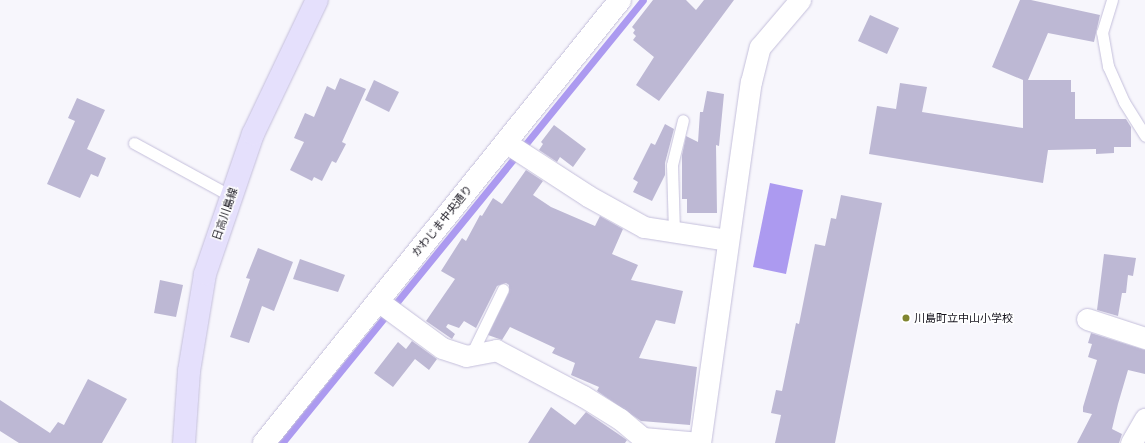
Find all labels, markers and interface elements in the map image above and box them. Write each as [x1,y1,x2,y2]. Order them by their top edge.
street label: かわじま中央通り [409,183,475,259]
street label: 日高川島線 [210,186,240,242]
place label: 川島町立中山小学校 [914,311,1013,325]
marker: 川島町立中山小学校 [901,313,911,323]

